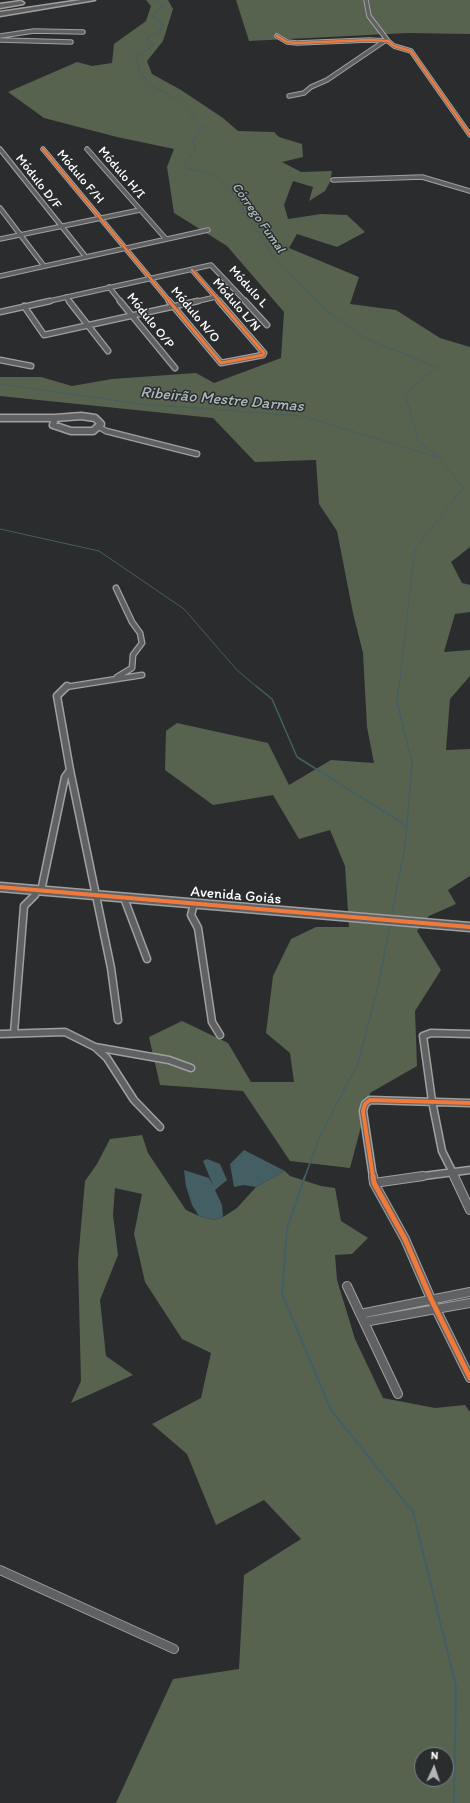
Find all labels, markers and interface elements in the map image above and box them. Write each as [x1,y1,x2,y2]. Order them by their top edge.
street label: Módulo H/I [94,144,148,202]
street label: Módulo F/H [53,147,107,207]
street label: Módulo D/F [12,152,64,212]
water label: Córrego Fumal [228,180,288,256]
street label: Módulo L [225,263,271,311]
street label: Módulo L/N [209,275,263,335]
street label: Módulo N/O [167,284,223,346]
street label: Módulo O/P [123,290,177,352]
water label: Ribeirão Mestre Darmas [139,383,305,417]
street label: Avenida Goiás [190,883,282,909]
north arrow [414,1747,454,1787]
text: N [431,1749,439,1762]

